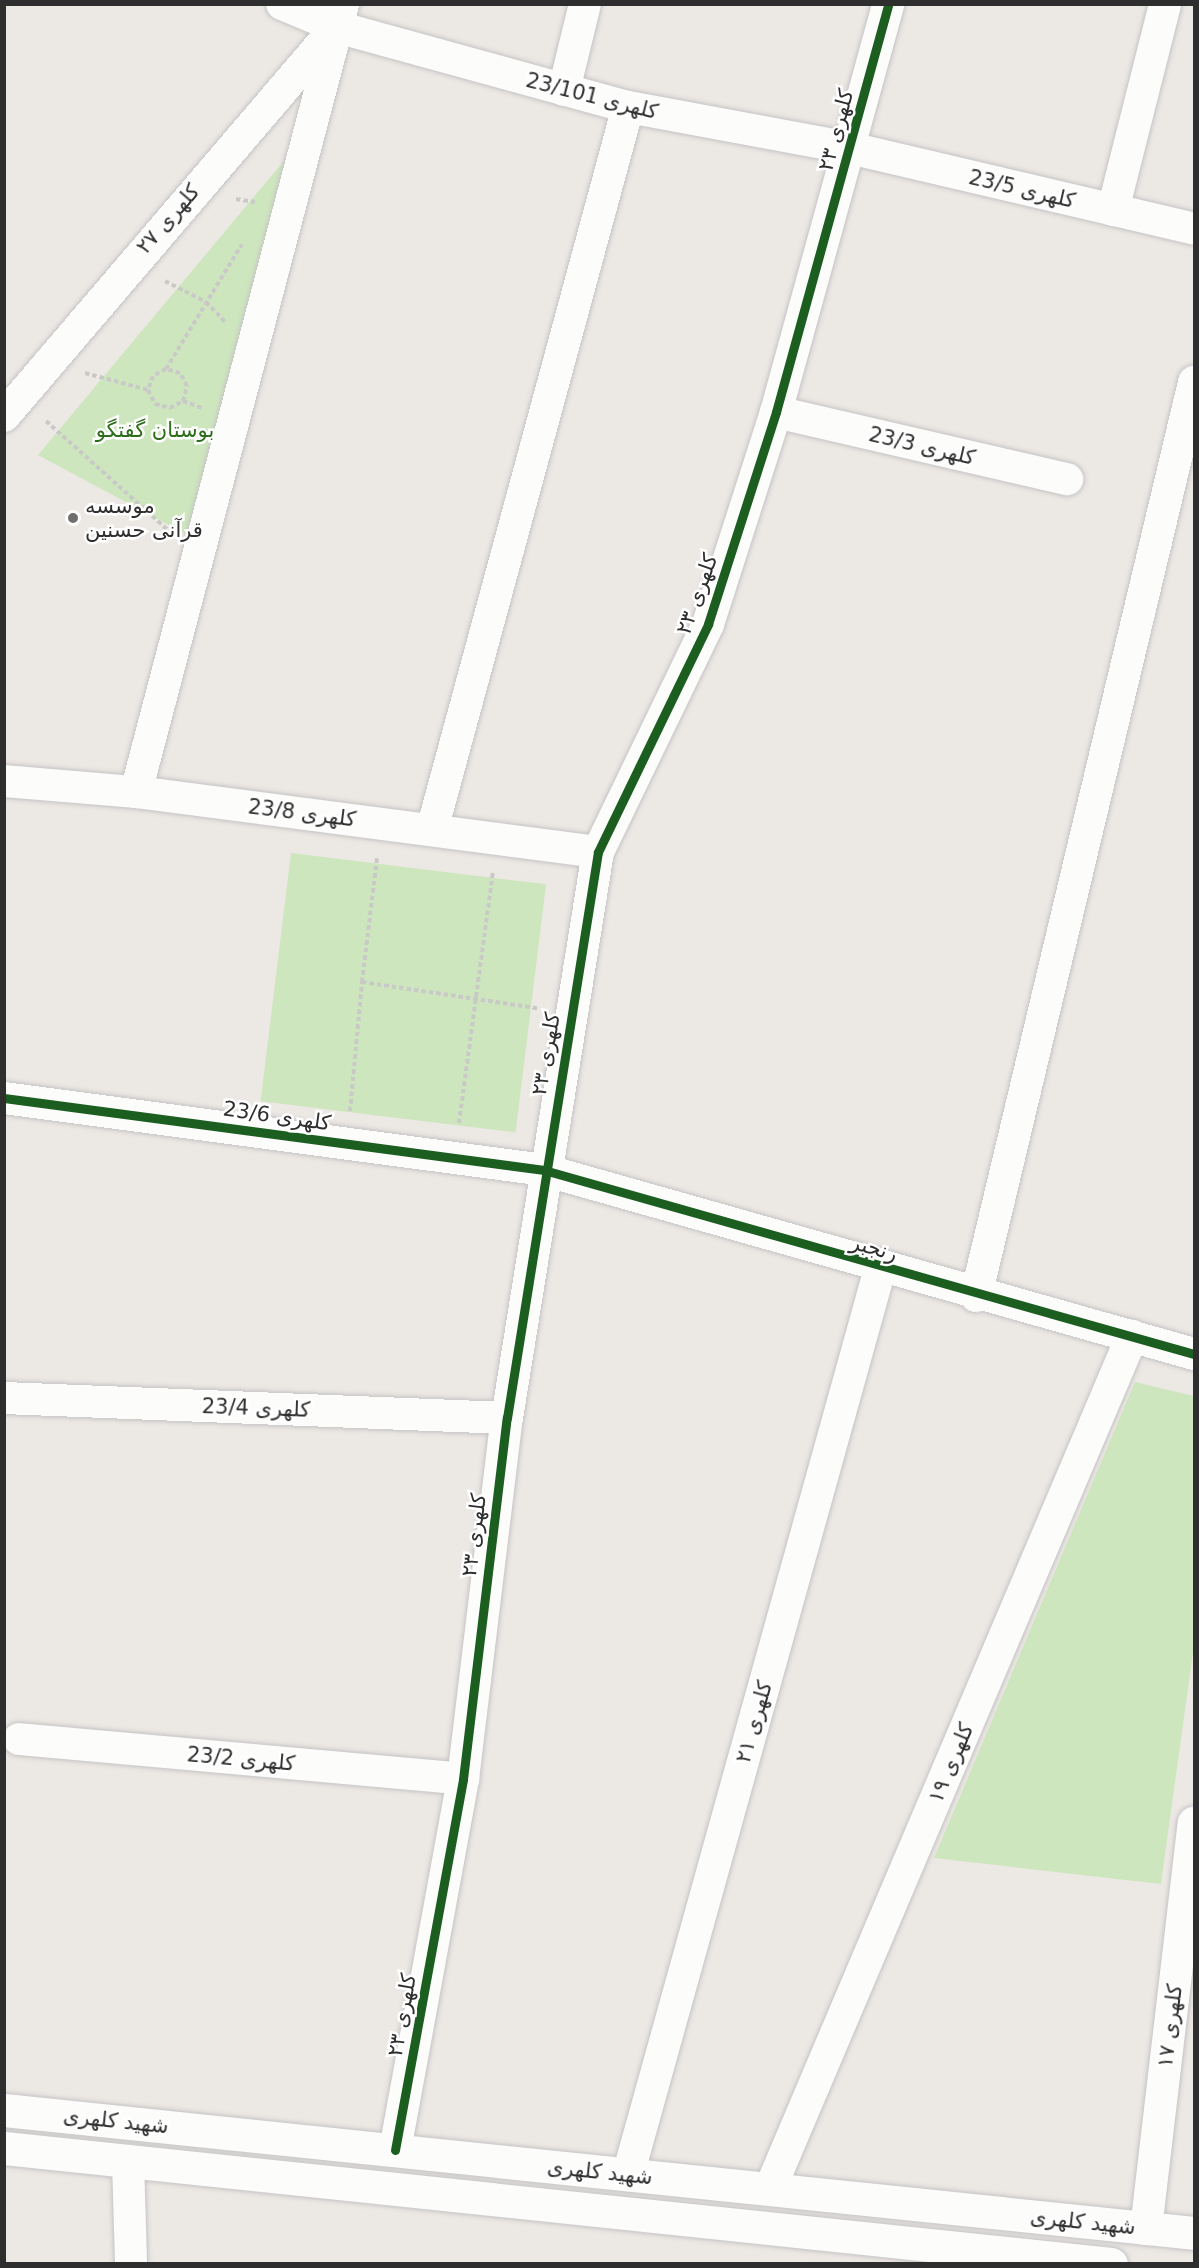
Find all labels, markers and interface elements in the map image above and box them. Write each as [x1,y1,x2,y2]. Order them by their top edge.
street label: کلهری 23/101 [523,67,661,125]
street label: کلهری ۲۳ [813,86,859,174]
street label: کلهری 23/5 [966,165,1078,213]
street label: کلهری ۲۷ [131,179,205,259]
park label: بوستان گفتگو [96,417,214,443]
street label: کلهری 23/3 [866,422,978,470]
place label: موسسه قرآنی حسنین [85,493,203,543]
marker: موسسه قرآنی حسنین [66,511,80,525]
street label: کلهری ۲۳ [671,550,723,638]
street label: کلهری 23/8 [247,794,357,832]
street label: کلهری ۲۳ [526,1011,566,1097]
street label: کلهری 23/6 [222,1096,332,1136]
street label: رنجبر [848,1229,900,1267]
street label: کلهری 23/4 [201,1394,311,1422]
street label: کلهری ۲۳ [456,1492,492,1578]
street label: کلهری ۲۱ [730,1678,778,1766]
street label: کلهری ۱۹ [923,1719,979,1807]
street label: کلهری 23/2 [186,1742,296,1776]
street label: کلهری ۲۳ [382,1972,422,2058]
street label: کلهری ۱۷ [1152,1983,1188,2069]
street label: شهید کلهری [62,2103,170,2139]
street label: شهید کلهری [546,2154,654,2190]
street label: شهید کلهری [1029,2204,1137,2240]

